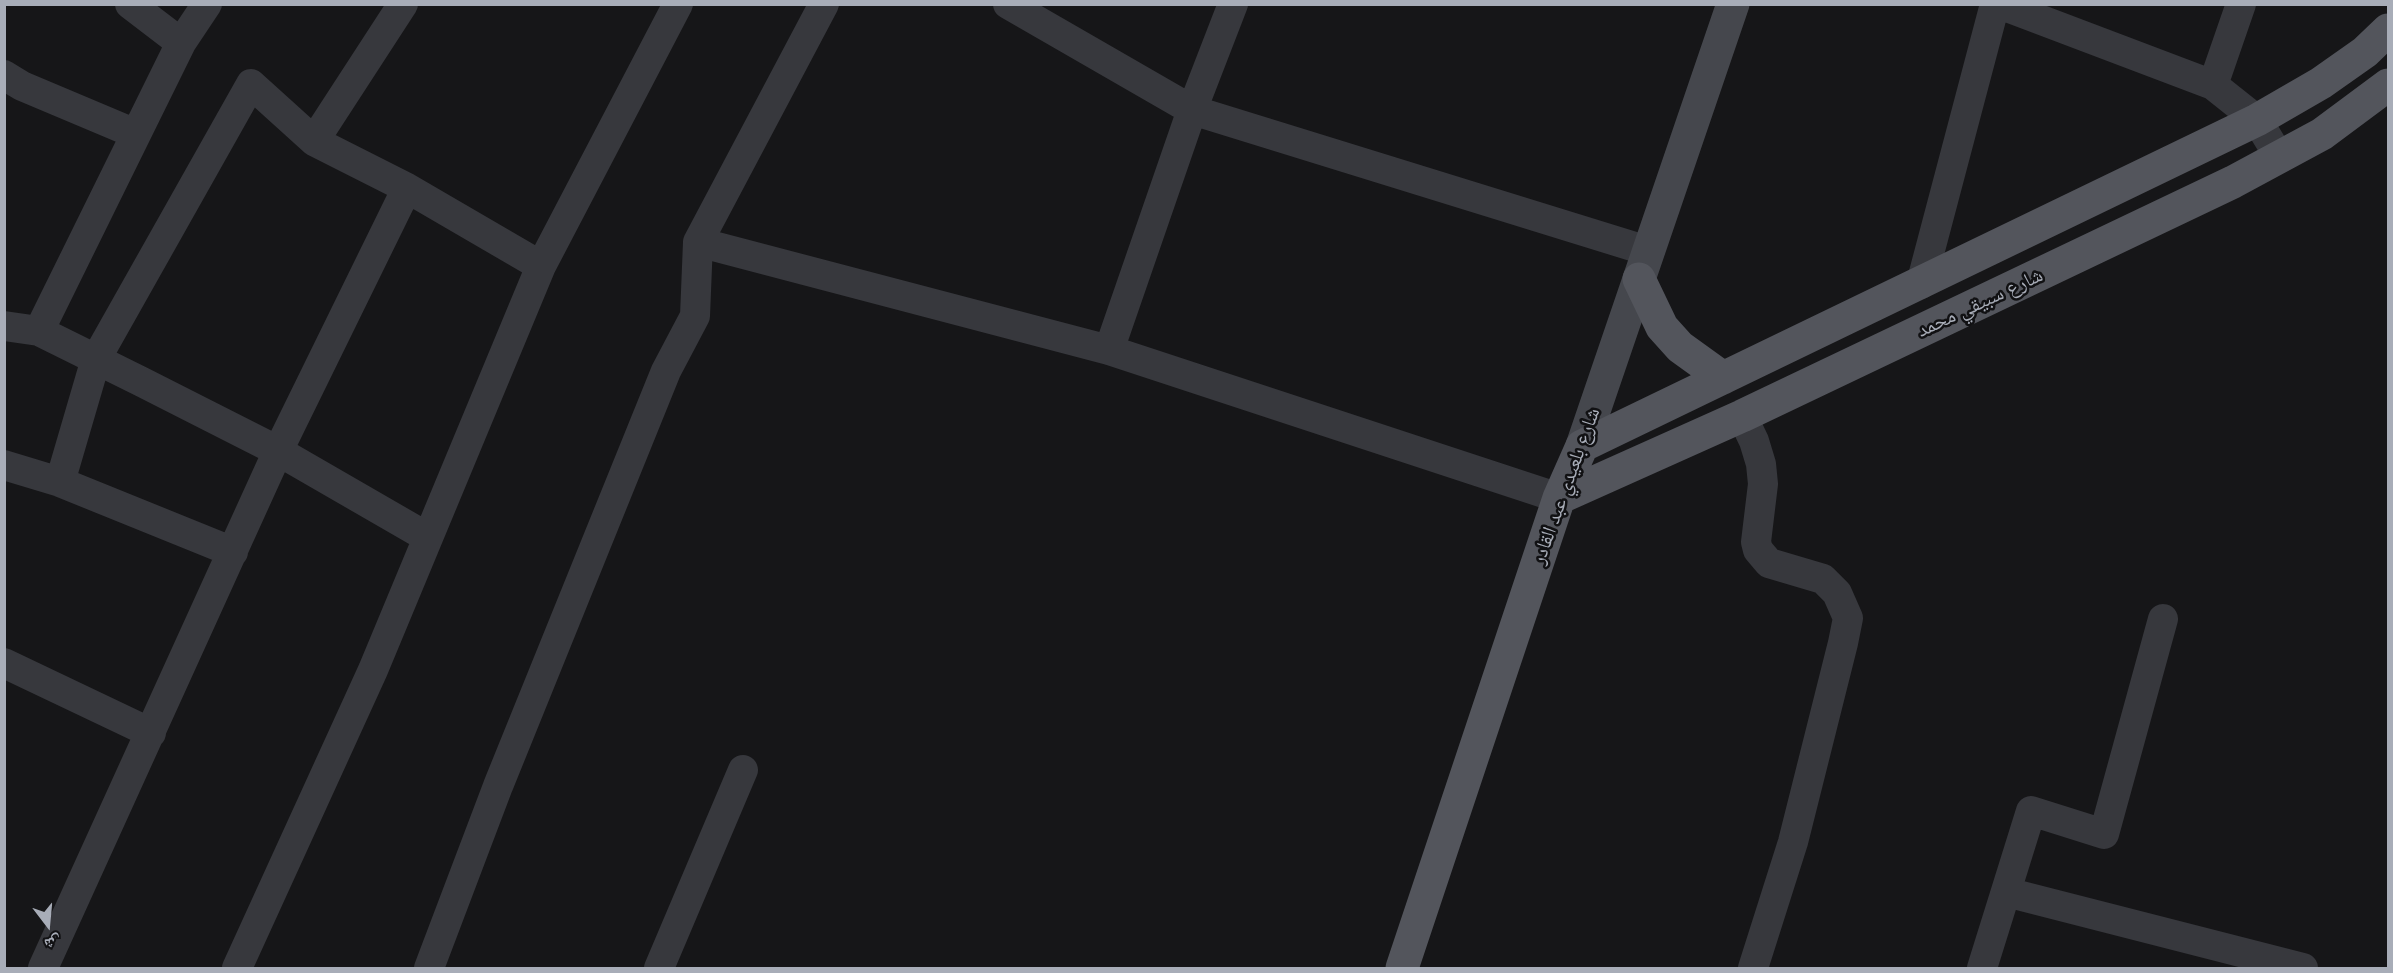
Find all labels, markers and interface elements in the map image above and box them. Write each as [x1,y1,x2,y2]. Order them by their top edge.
street label: شارع سبيقي محمد [1913,263,2047,343]
street label: شارع بلعيدي عبد القادر [1527,405,1605,567]
north arrow [18,895,78,955]
text: ش [42,931,64,954]

